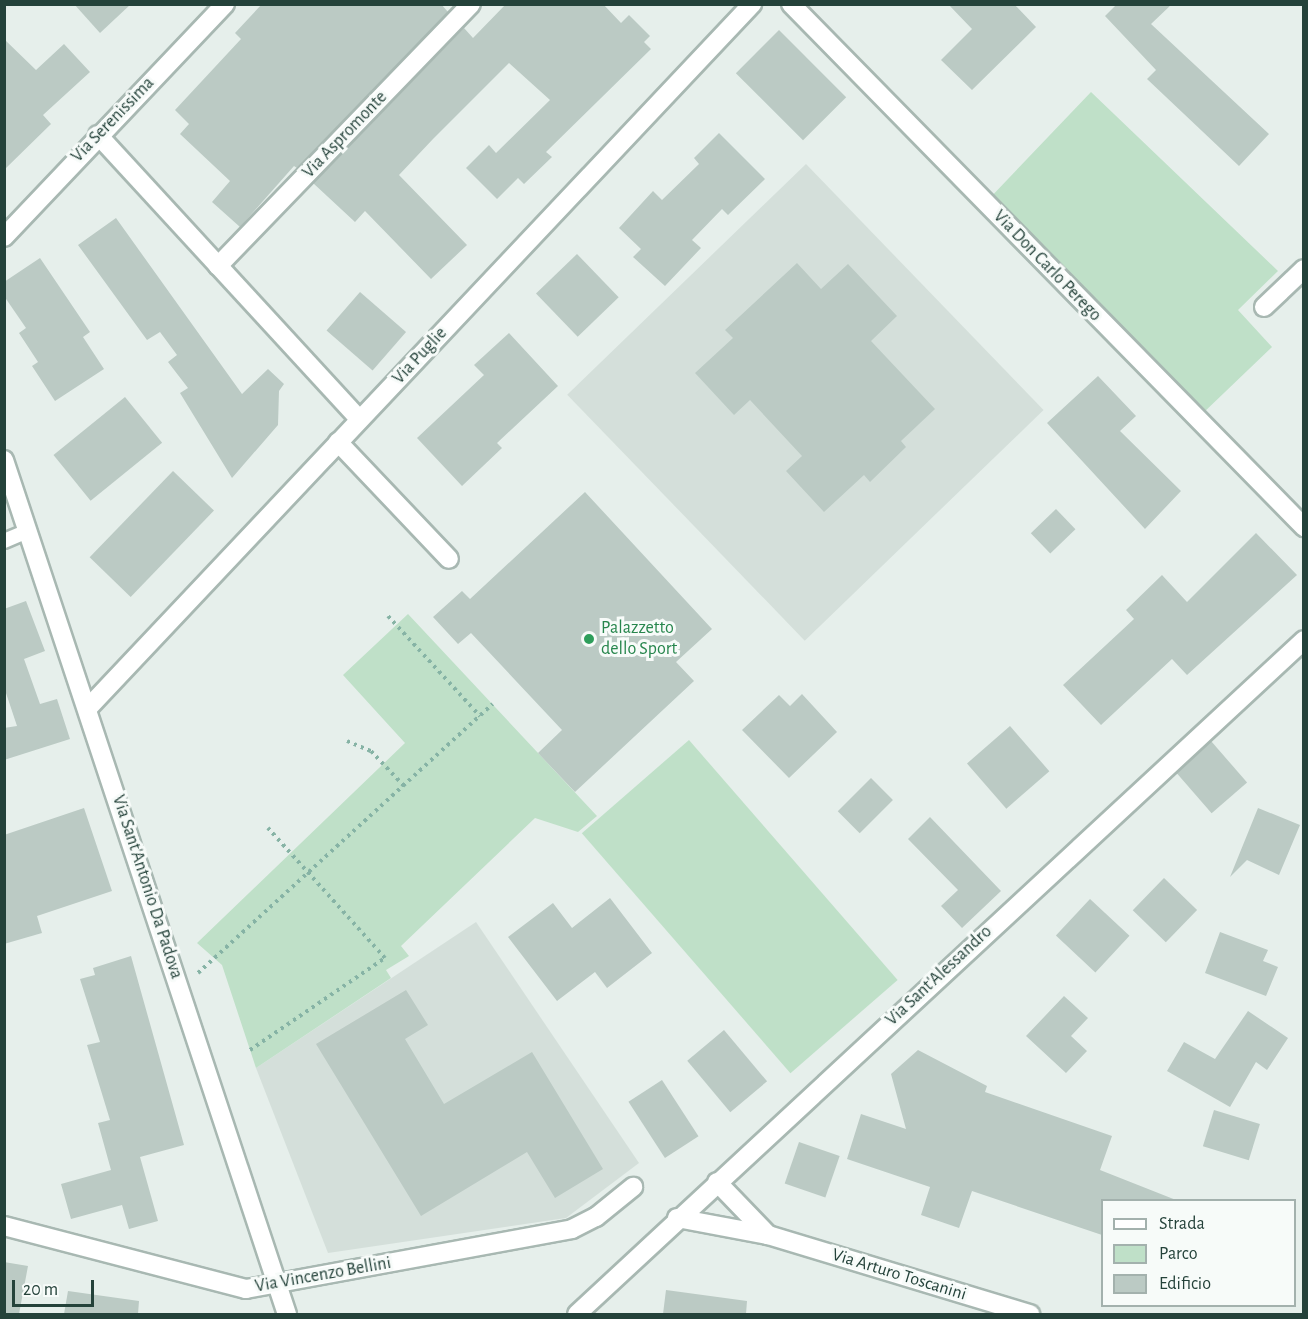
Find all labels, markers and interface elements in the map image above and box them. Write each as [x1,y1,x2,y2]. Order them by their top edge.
street label: Via Serenissima [67,73,159,167]
street label: Via Aspromonte [298,87,392,183]
street label: Via Don Carlo Perego [988,206,1106,326]
street label: Via Puglie [388,323,452,389]
place label: Palazzetto dello Sport [601,618,677,660]
marker: Palazzetto dello Sport [582,632,596,646]
street label: Via Sant'Antonio Da Padova [107,792,187,982]
street label: Via Sant'Alessandro [881,921,997,1031]
legend [1101,1199,1296,1307]
text: Strada [1159,1215,1205,1233]
street label: Via Arturo Toscanini [829,1244,969,1306]
text: Parco [1159,1245,1198,1263]
street label: Via Vincenzo Bellini [253,1252,393,1298]
scale bar [15,1268,98,1306]
text: Edificio [1159,1275,1211,1293]
text: 20 m [23,1281,58,1299]

